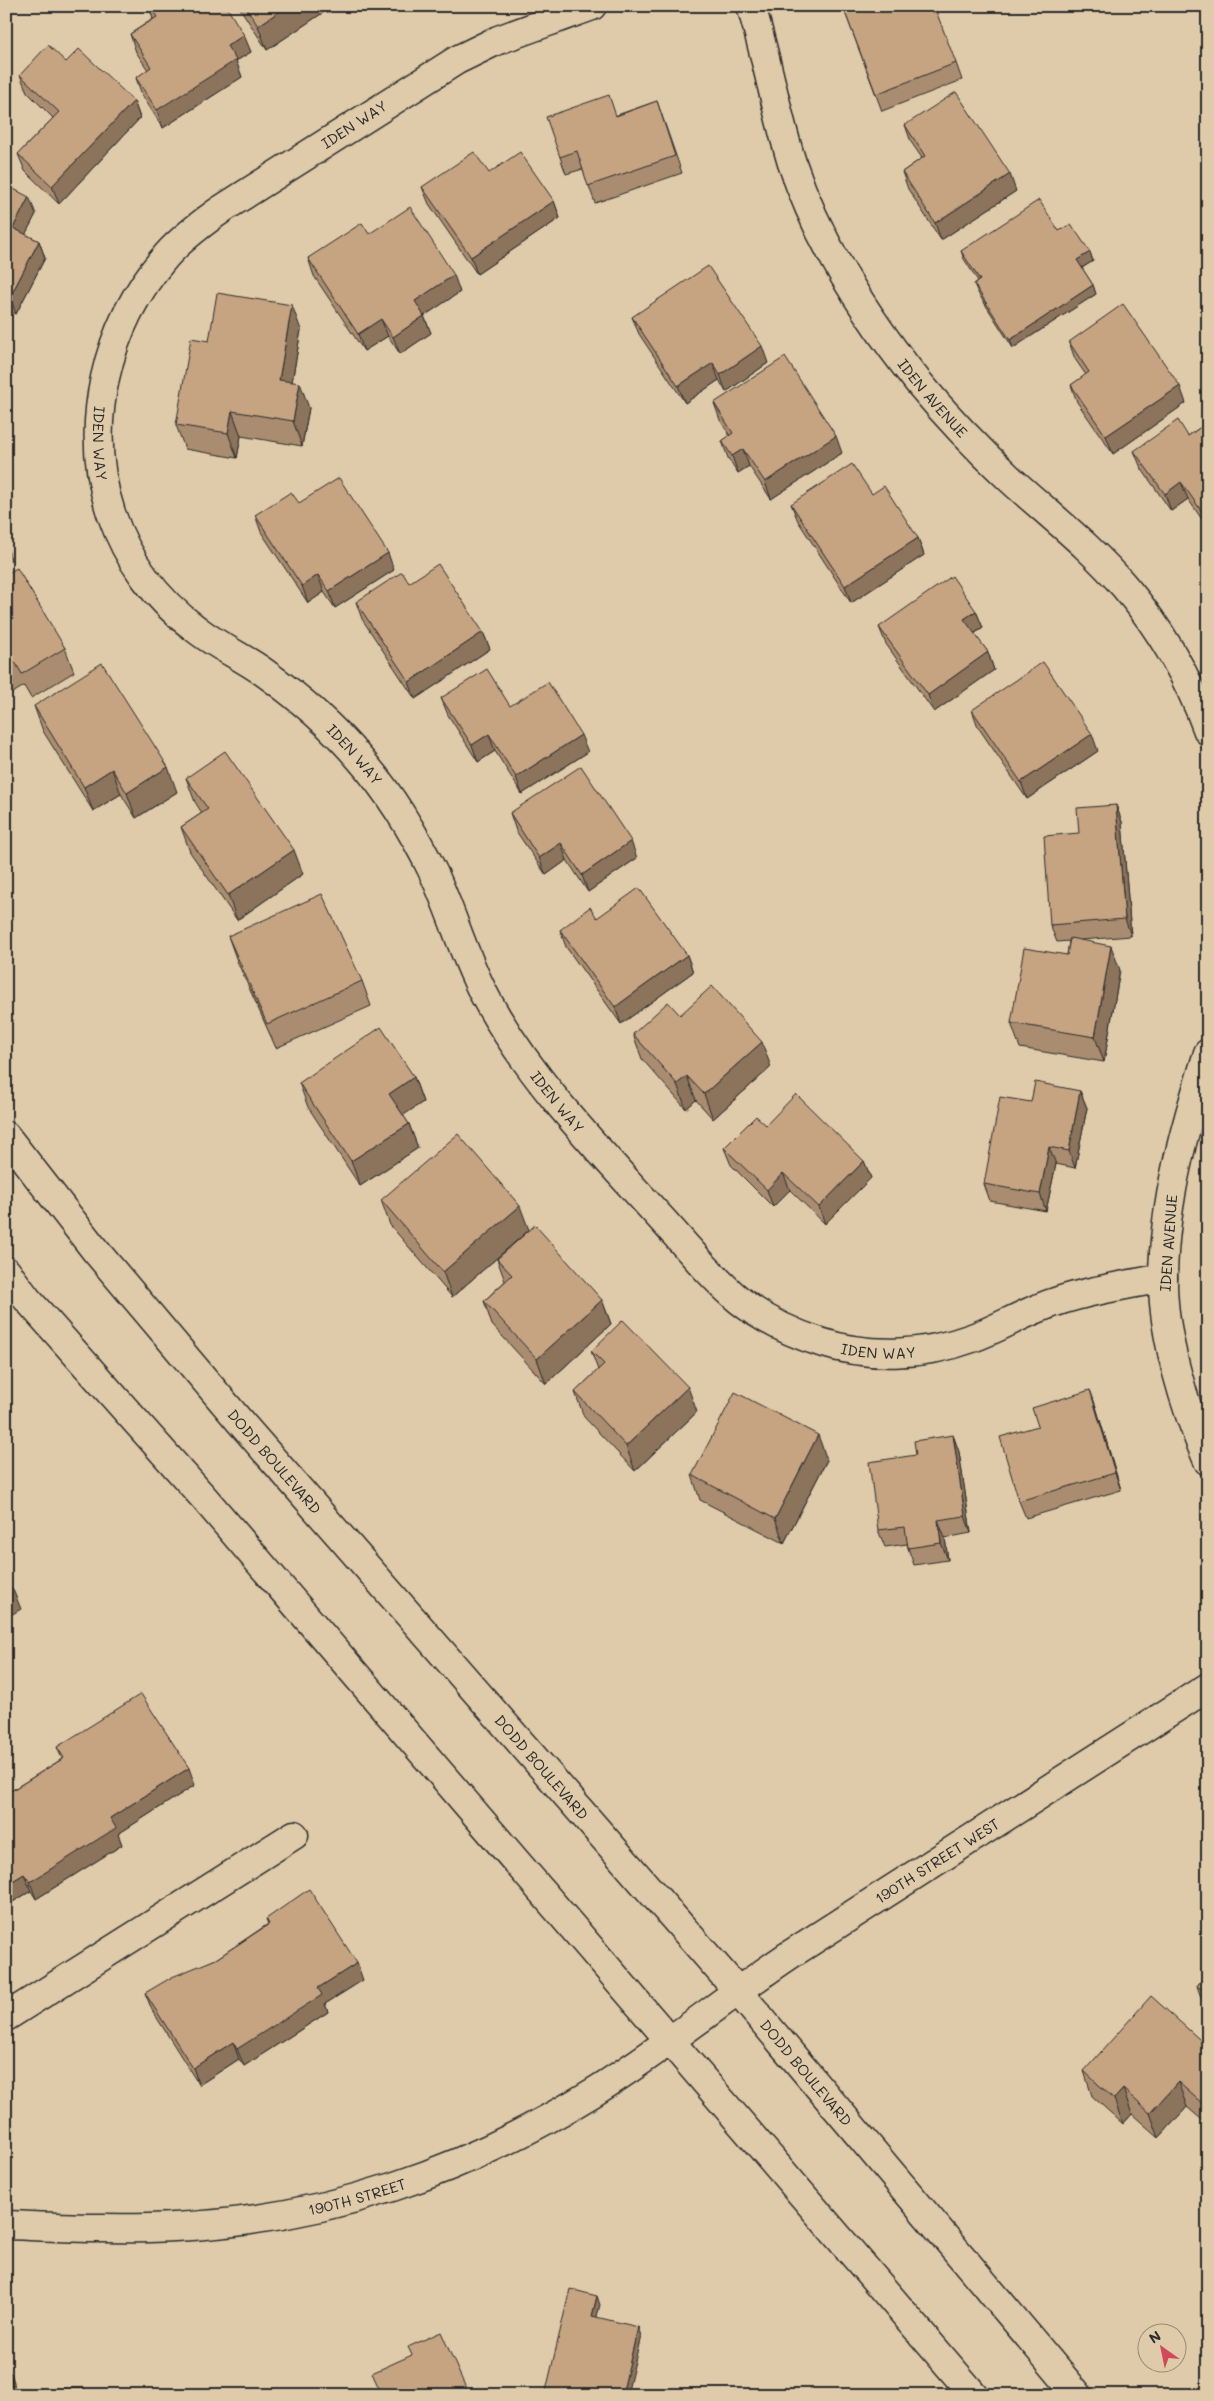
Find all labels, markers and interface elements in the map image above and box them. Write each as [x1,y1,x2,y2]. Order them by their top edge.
street label: IDEN WAY [317,95,391,153]
street label: IDEN AVENUE [894,355,972,442]
street label: IDEN WAY [89,405,113,482]
street label: IDEN WAY [323,719,387,789]
street label: IDEN WAY [526,1067,589,1137]
street label: IDEN AVENUE [1155,1193,1181,1292]
street label: IDEN WAY [839,1338,917,1363]
street label: DODD BOULEVARD [223,1405,326,1518]
street label: DODD BOULEVARD [491,1710,593,1824]
street label: 190TH STREET WEST [871,1813,1003,1908]
street label: DODD BOULEVARD [756,2015,857,2130]
street label: 190TH STREET [306,2173,408,2220]
north arrow [1136,2324,1186,2374]
text: N [1145,2326,1164,2348]

